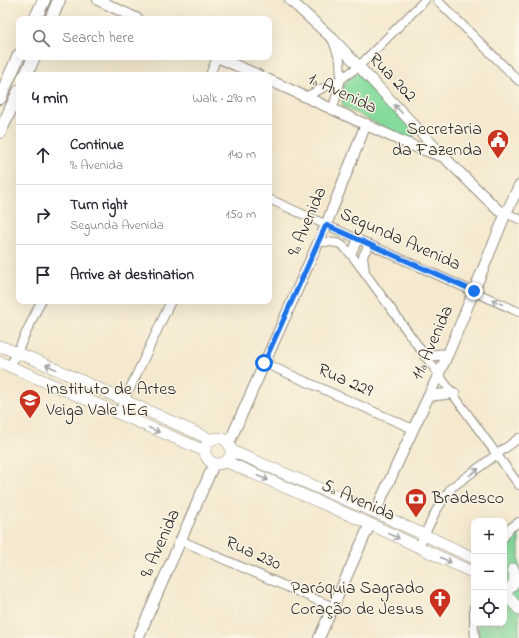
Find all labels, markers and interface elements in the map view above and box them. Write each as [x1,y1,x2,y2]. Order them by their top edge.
search box [16,16,272,60]
icon: search [30,27,52,49]
text: Search here [62,27,134,49]
street label: Rua 202 [362,47,422,109]
street label: 1ª Avenida [303,67,381,121]
text: 4 min [32,86,68,111]
text: Walk · 290 m [192,89,256,108]
one-way arrow [393,104,403,114]
place label: Secretaria da Fazenda [392,117,482,164]
public building icon: Secretaria da Fazenda [485,127,511,160]
text: Continue [70,134,124,156]
icon: ahead [32,144,54,166]
text: 140 m [228,145,256,164]
text: 9ª Avenida [70,156,123,175]
street label: 9ª Avenida [282,183,334,261]
text: Turn right [70,194,128,216]
street label: Segunda Avenida [335,202,465,279]
icon: right [32,204,54,226]
text: 150 m [225,205,256,224]
text: Segunda Avenida [70,216,164,235]
icon: arrive [32,264,54,286]
text: Arrive at destination [70,264,194,286]
route end [465,282,483,300]
one-way arrow [491,298,503,305]
street label: 11ª Avenida [405,301,461,385]
route start [255,354,273,372]
street label: Rua 229 [313,357,377,405]
one-way arrow [45,363,57,370]
place label: Instituto de Artes Veiga Vale IEG [45,377,176,425]
school or university icon: Instituto de Artes Veiga Vale IEG [17,387,43,420]
one-way arrow [148,427,160,434]
one-way arrow [468,467,479,476]
street label: 5ª Avenida [317,473,399,529]
one-way arrow [256,474,268,482]
bank icon: Bradesco [403,486,429,519]
place label: Bradesco [431,486,504,512]
street label: 9ª Avenida [134,505,188,583]
map controls [471,518,507,626]
button: + [471,518,507,554]
street label: Rua 230 [221,530,285,578]
one-way arrow [388,533,400,540]
button: − [471,554,507,590]
one-way arrow [440,557,452,564]
place label: Paróquia Sagrado Coração de Jesus [290,576,424,623]
church icon: Paróquia Sagrado Coração de Jesus [427,586,453,619]
button: locate [471,590,507,626]

